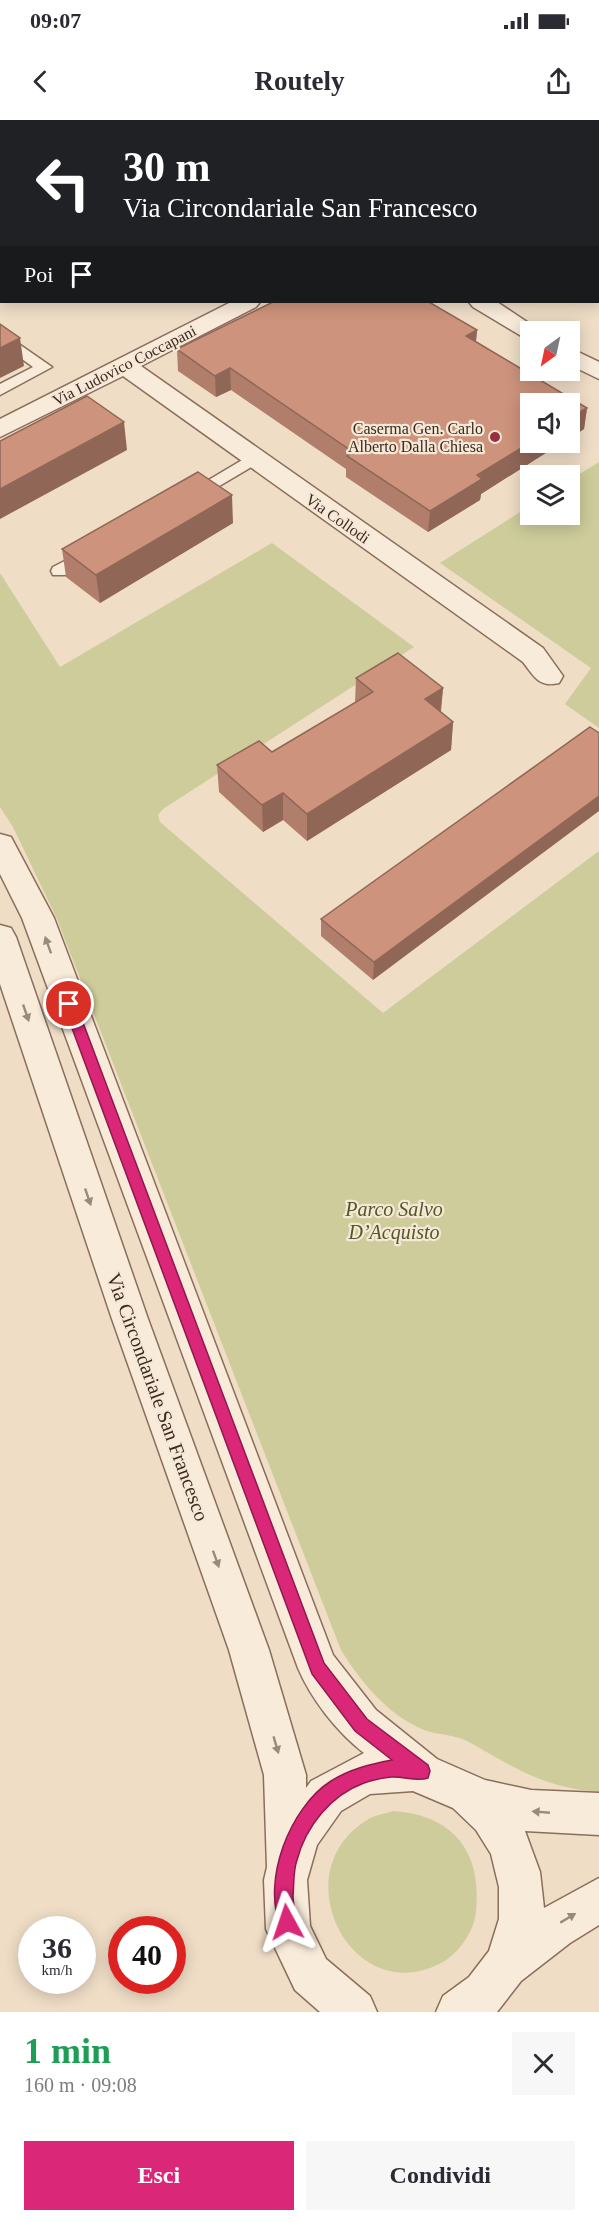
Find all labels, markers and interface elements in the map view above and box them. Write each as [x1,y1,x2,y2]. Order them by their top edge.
text: 09:07 [30,8,81,33]
icon: back [24,65,57,98]
icon: share [542,65,575,98]
text: Routely [255,66,345,96]
icon: left [24,144,102,222]
text: 30 m [123,144,211,190]
text: Via Circondariale San Francesco [123,193,478,223]
icon: arrive [65,258,98,291]
text: Poi [24,262,53,287]
north arrow [520,321,580,381]
map controls [520,321,580,525]
street label: Via Ludovico Coccapani [50,322,200,410]
button: sound [520,393,580,453]
place label: Caserma Gen. Carlo Alberto Dalla Chiesa [348,420,483,455]
marker: Caserma Gen. Carlo Alberto Dalla Chiesa [488,430,502,444]
button: layers [520,465,580,525]
street label: Via Collodi [302,490,373,547]
one-way arrow [42,936,52,954]
pin [43,978,94,1029]
icon: arrive [52,987,85,1020]
one-way arrow [21,1004,31,1022]
one-way arrow [84,1188,94,1206]
park label: Parco Salvo D’Acquisto [344,1198,443,1244]
street label: Via Circondariale San Francesco [103,1270,213,1524]
one-way arrow [212,1550,222,1568]
one-way arrow [272,1736,281,1754]
one-way arrow [531,1807,550,1817]
position arrow [255,1890,319,1954]
one-way arrow [560,1912,576,1923]
speed limit sign: 40 [108,1916,186,1994]
text: 36 [42,1931,72,1964]
text: km/h [42,1962,72,1978]
text: 1 min [24,2031,111,2071]
button: close [512,2032,575,2095]
text: 160 m · 09:08 [24,2074,137,2096]
button: Esci [24,2141,294,2210]
button: Condividi [306,2141,575,2210]

